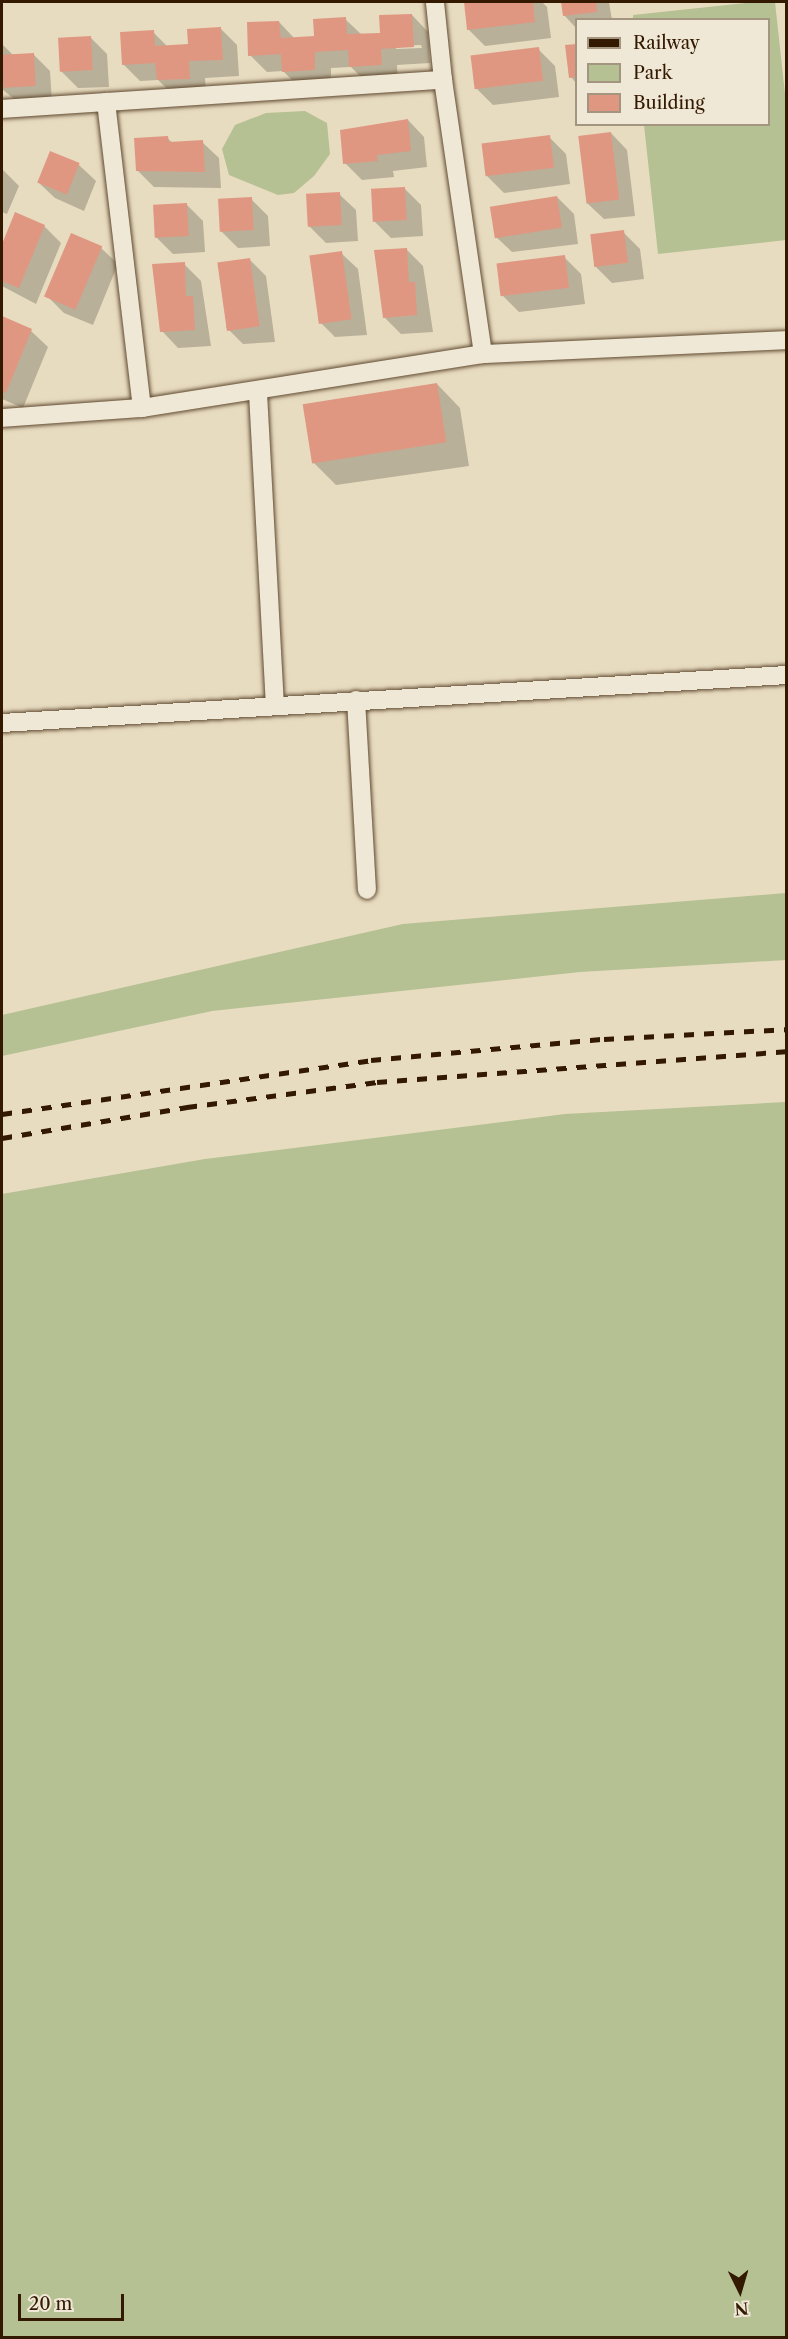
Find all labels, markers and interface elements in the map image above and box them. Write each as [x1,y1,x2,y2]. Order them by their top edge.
legend [575,18,770,126]
text: Railway [633,32,700,54]
text: Park [633,62,672,84]
text: Building [633,92,705,114]
north arrow [710,2261,770,2321]
scale bar [21,2282,128,2320]
text: 20 m [29,2293,72,2315]
text: N [734,2298,749,2319]

